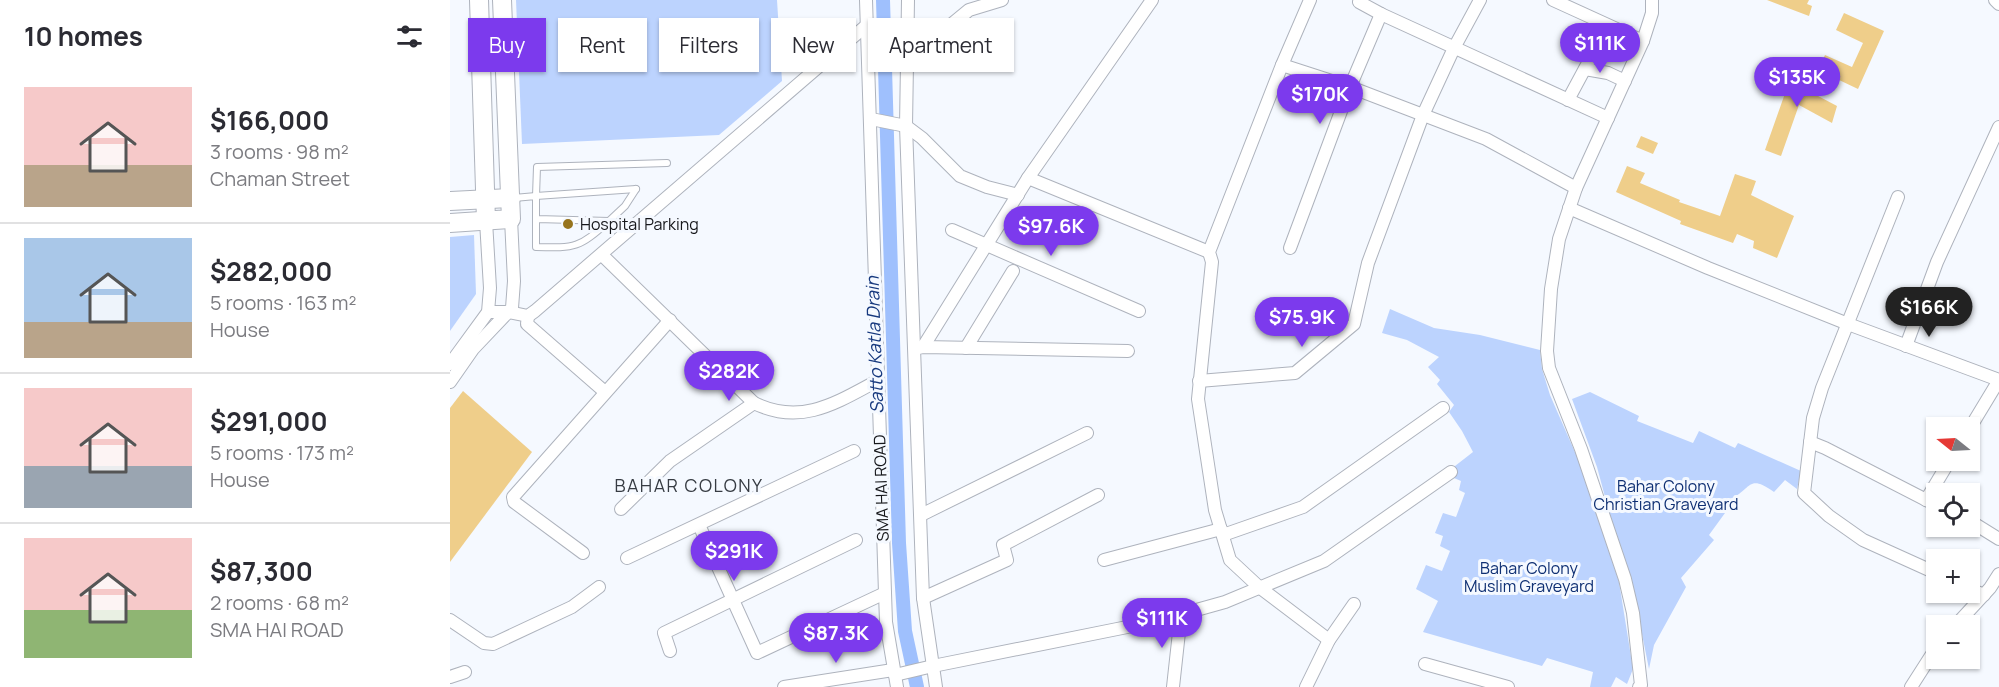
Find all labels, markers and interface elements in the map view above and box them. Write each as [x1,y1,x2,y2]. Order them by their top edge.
text: 10 homes [24,18,143,54]
chip: Buy [468,18,546,72]
chip: Rent [558,18,647,72]
chip: Filters [659,18,759,72]
chip: New [771,18,856,72]
chip: Apartment [868,18,1014,72]
icon: filters [393,20,426,53]
pin: $111K [1558,23,1642,74]
text: $111K [1574,29,1626,56]
pin: $135K [1755,57,1839,108]
text: $135K [1768,63,1826,90]
pin: $170K [1278,74,1362,125]
text: $170K [1291,80,1349,107]
text: $166,000 [210,102,329,138]
icon: home [72,111,144,183]
text: 3 rooms · 98 m² [210,138,349,165]
text: Chaman Street [210,165,350,192]
pin: $97.6K [1002,206,1100,257]
text: $97.6K [1018,212,1084,239]
place label: Hospital Parking [580,213,699,235]
marker: Hospital Parking [561,217,575,231]
text: $282,000 [210,253,332,289]
icon: home [72,262,144,334]
water label: Satto Katla Drain [860,275,888,414]
pin: $166K [1887,287,1971,338]
text: 5 rooms · 163 m² [210,289,356,316]
text: $166K [1899,293,1959,320]
pin: $75.9K [1253,297,1351,348]
text: $75.9K [1269,303,1335,330]
text: House [210,316,270,343]
pin: $282K [687,351,771,402]
text: $282K [698,357,760,384]
text: $291,000 [210,403,328,439]
icon: home [72,412,144,484]
north arrow [1926,417,1980,471]
map controls [1926,417,1980,669]
street label: SMA HAI ROAD [868,434,894,542]
text: 5 rooms · 173 m² [210,439,354,466]
text: House [210,466,270,493]
district label: BAHAR COLONY [614,473,764,497]
park label: Bahar Colony Christian Graveyard [1594,475,1738,515]
button: locate [1926,483,1980,537]
pin: $291K [692,531,776,582]
text: $291K [705,537,763,564]
button: + [1926,549,1980,603]
text: $87,300 [210,553,313,589]
park label: Bahar Colony Muslim Graveyard [1464,557,1594,597]
icon: home [72,562,144,634]
text: 2 rooms · 68 m² [210,589,349,616]
pin: $111K [1120,598,1204,649]
text: $111K [1136,604,1188,631]
pin: $87.3K [787,613,885,664]
button: − [1926,615,1980,669]
text: SMA HAI ROAD [210,616,344,643]
text: $87.3K [803,619,869,646]

